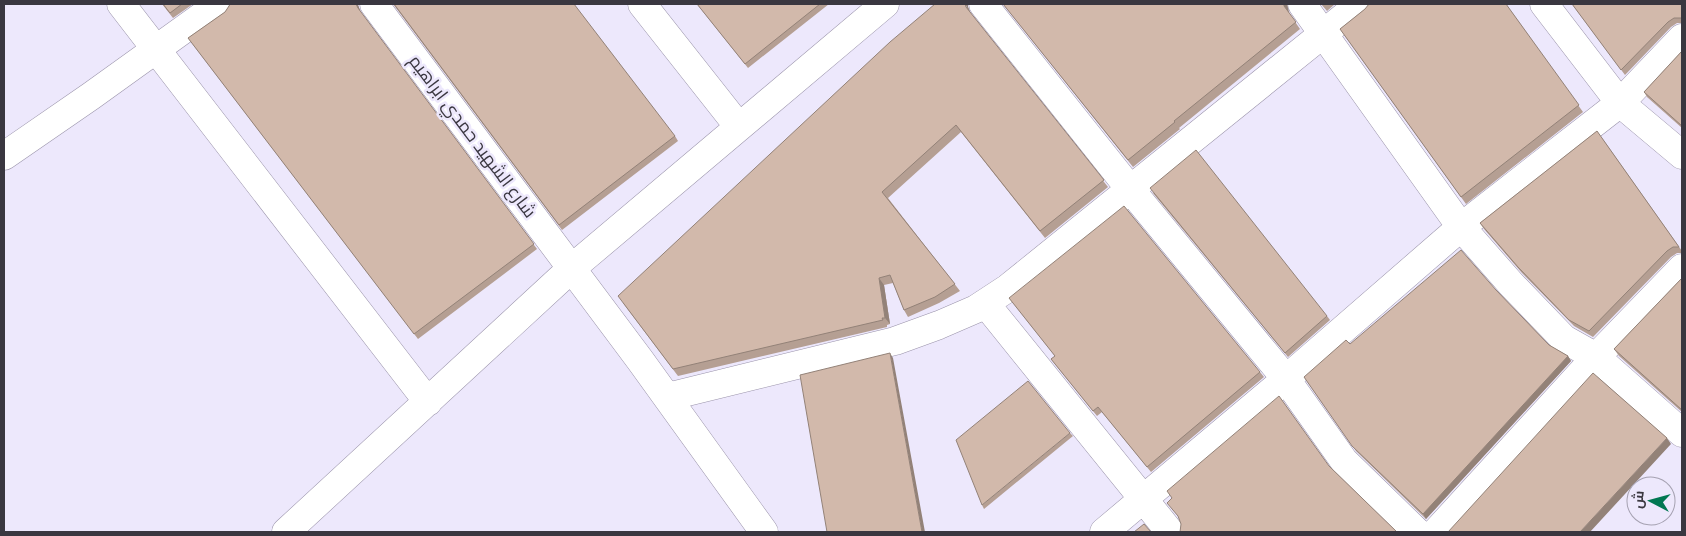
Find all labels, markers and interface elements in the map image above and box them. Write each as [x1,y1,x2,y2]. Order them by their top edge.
street label: شارع الشهيد حمدي ابراهيم [402,49,543,224]
north arrow [1626,476,1676,526]
text: ش [1628,490,1648,510]

